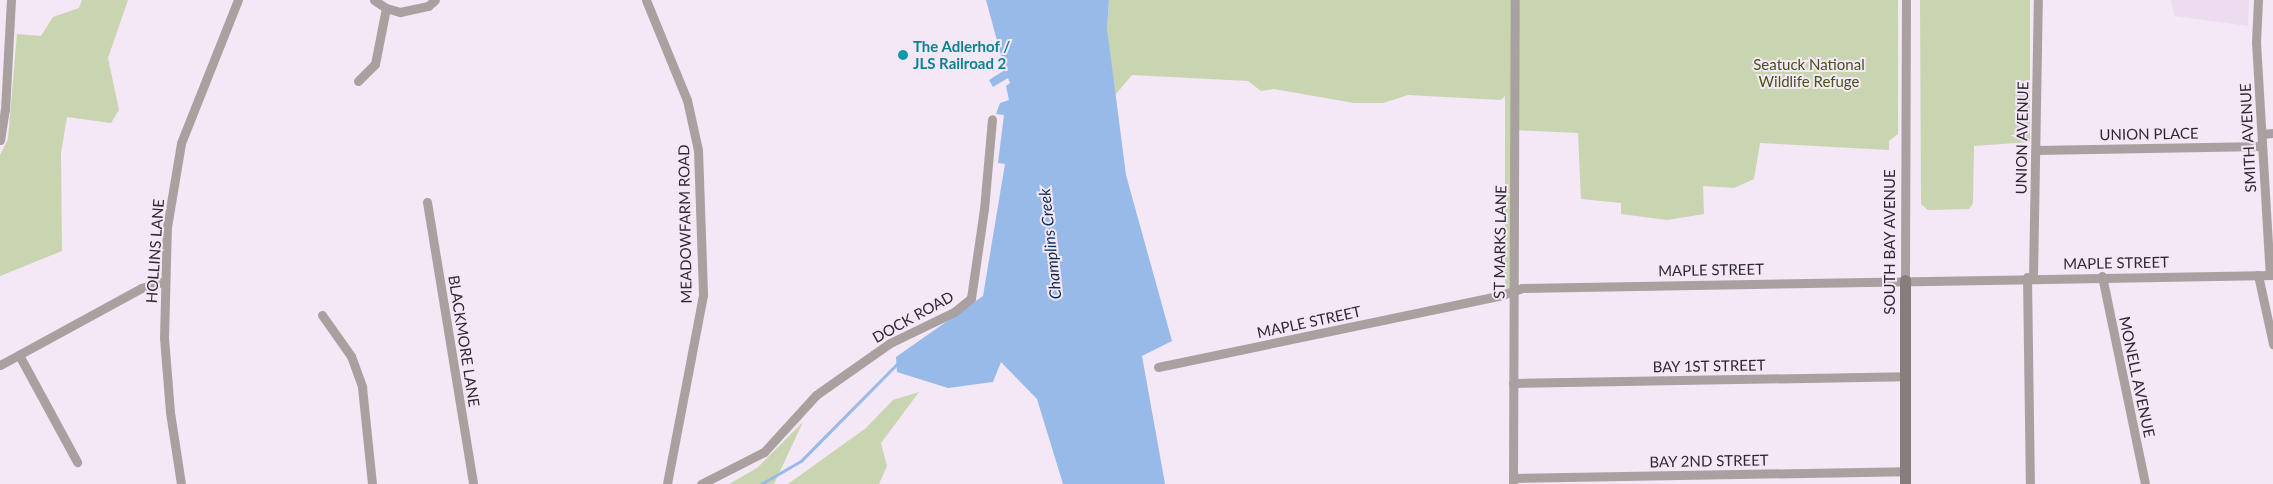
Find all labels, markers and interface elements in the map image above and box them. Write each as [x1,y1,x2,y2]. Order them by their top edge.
place label: The Adlerhof / JLS Railroad 2 [913,37,1011,72]
marker: The Adlerhof / JLS Railroad 2 [897,49,909,61]
park label: Seatuck National Wildlife Refuge [1753,55,1865,90]
street label: UNION AVENUE [2012,81,2032,195]
street label: SMITH AVENUE [2236,83,2260,193]
street label: UNION PLACE [2099,124,2199,144]
street label: MEADOWFARM ROAD [675,144,695,304]
street label: SOUTH BAY AVENUE [1881,169,1899,315]
street label: ST MARKS LANE [1490,185,1510,299]
water label: Champlins Creek [1035,188,1065,300]
street label: HOLLINS LANE [142,198,168,304]
street label: MAPLE STREET [2063,253,2169,273]
street label: MAPLE STREET [1658,260,1764,280]
street label: BLACKMORE LANE [445,274,483,408]
street label: DOCK ROAD [869,287,957,347]
street label: MAPLE STREET [1255,302,1363,342]
street label: MONELL AVENUE [2115,314,2159,440]
street label: BAY 1ST STREET [1652,356,1766,376]
street label: BAY 2ND STREET [1649,451,1769,471]

